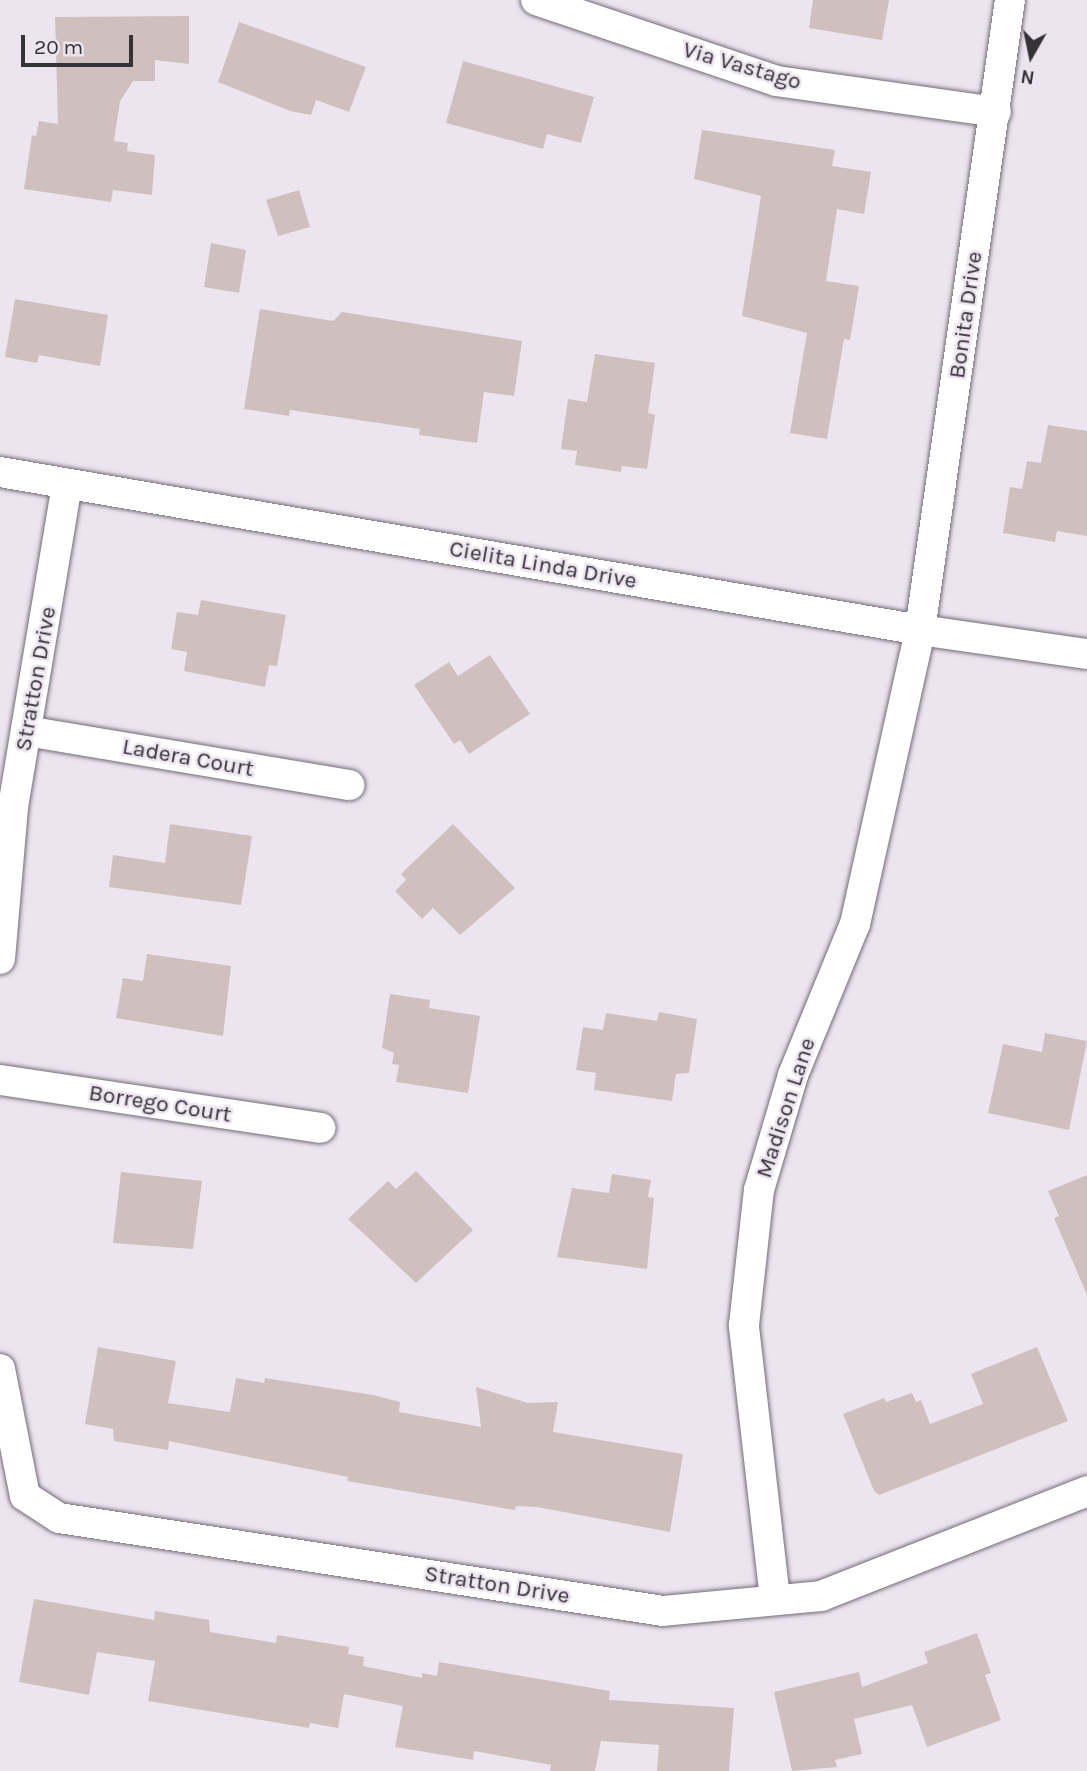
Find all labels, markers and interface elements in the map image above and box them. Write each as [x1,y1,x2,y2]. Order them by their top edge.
scale bar [24,21,136,65]
north arrow [996,21,1066,91]
text: 20 m [34,35,83,59]
street label: Via Vastago [680,36,804,96]
text: N [1019,65,1036,89]
street label: Bonita Drive [943,250,989,380]
street label: Cielita Linda Drive [447,535,639,595]
street label: Stratton Drive [10,604,62,754]
street label: Ladera Court [120,733,256,783]
street label: Madison Lane [750,1034,822,1182]
street label: Borrego Court [87,1079,233,1129]
street label: Stratton Drive [423,1560,571,1610]

